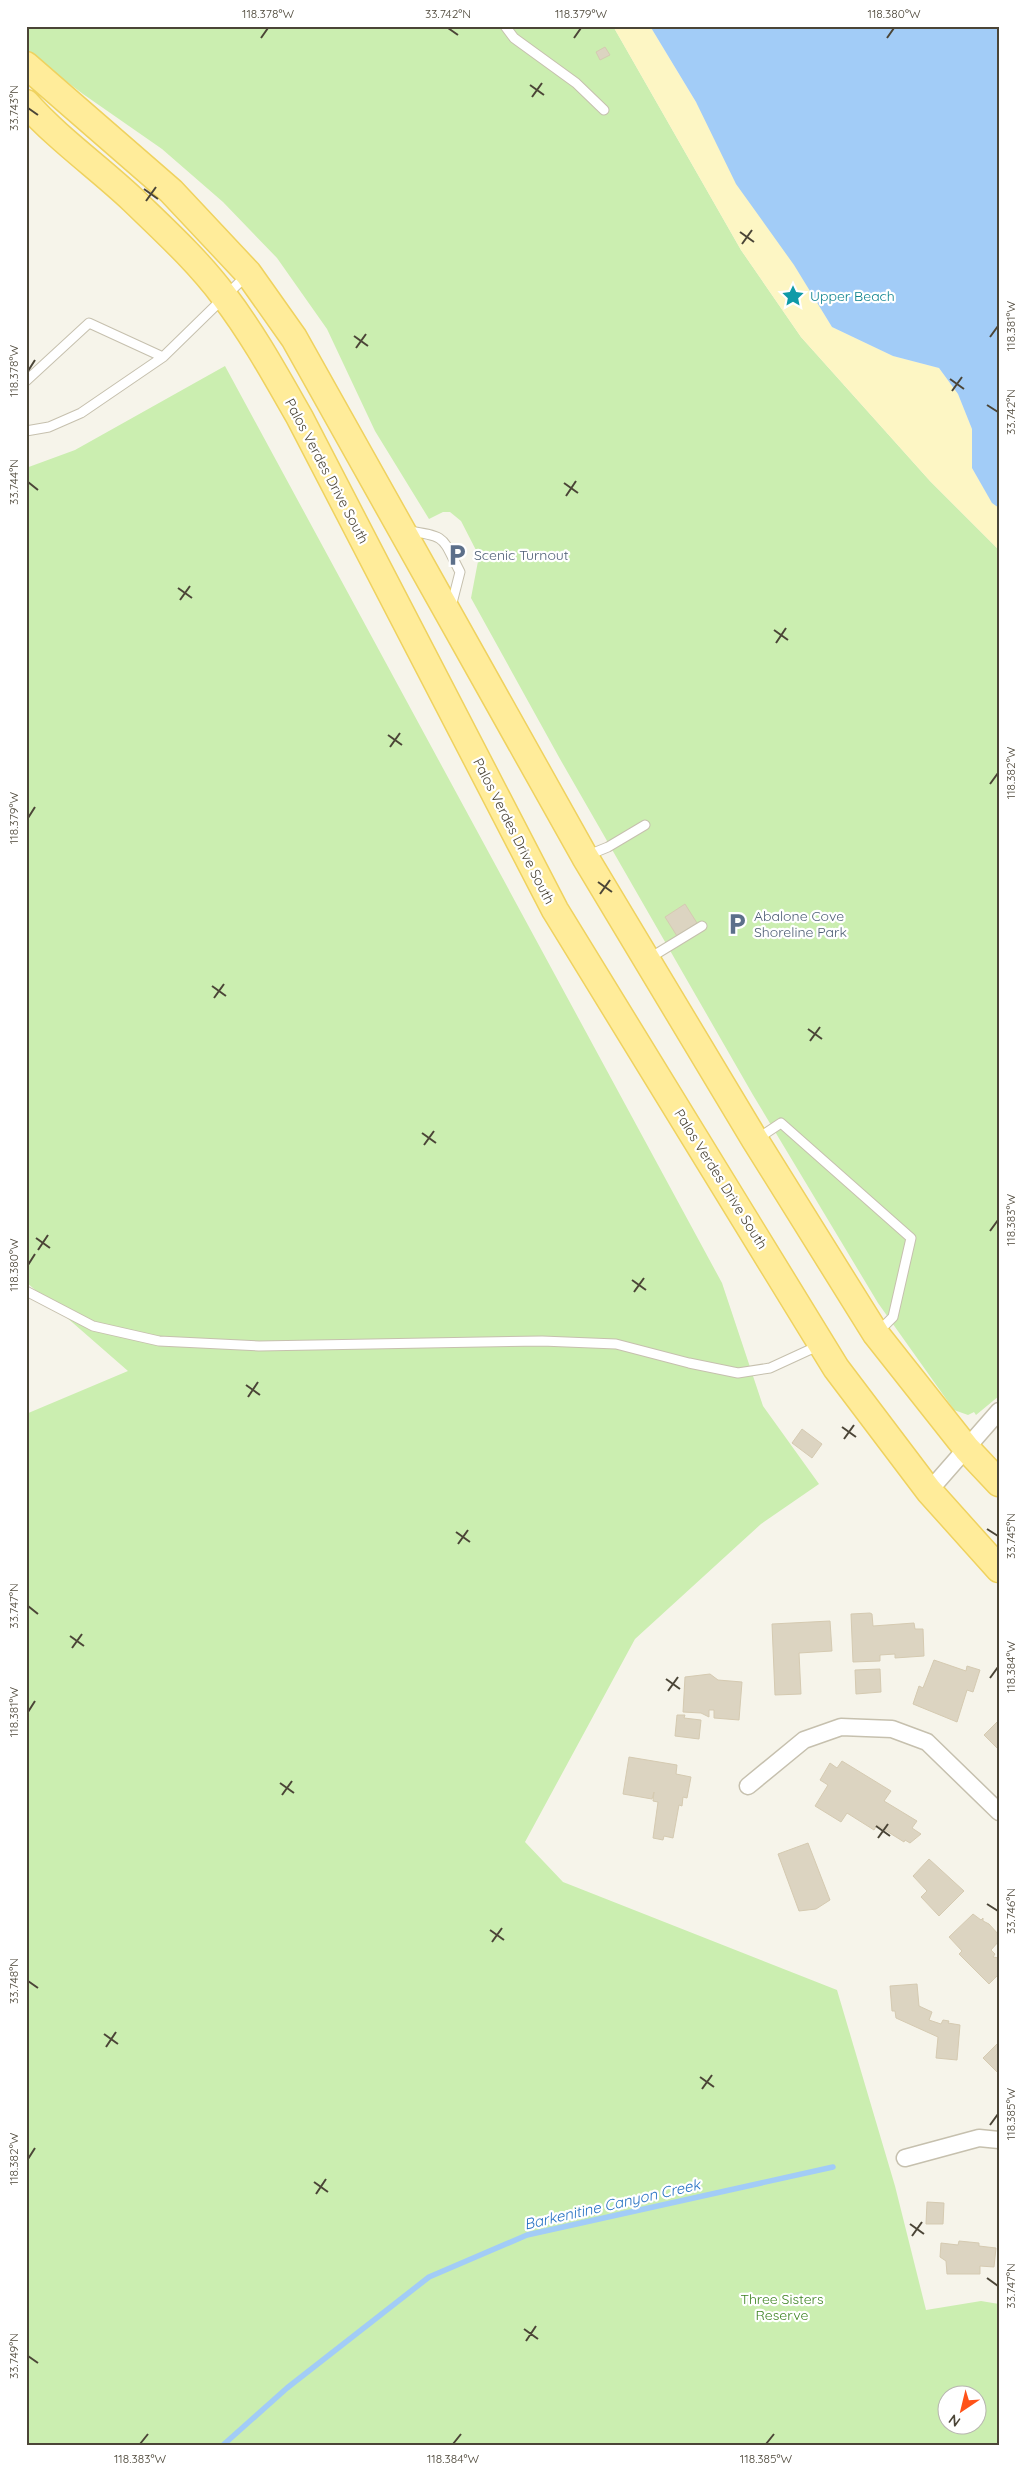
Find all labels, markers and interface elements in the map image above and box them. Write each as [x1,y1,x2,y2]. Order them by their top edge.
text: 118.378°W [242,6,294,21]
text: 33.742°N [425,6,471,21]
text: 118.379°W [555,6,608,21]
text: 118.380°W [867,6,921,21]
text: 33.743°N [6,85,21,131]
place icon: Upper Beach [780,283,806,309]
place label: Upper Beach [810,287,895,305]
text: 118.381°W [1003,300,1018,351]
text: 118.378°W [6,345,21,397]
text: 33.742°N [1003,389,1018,435]
street label: Palos Verdes Drive South [281,395,373,547]
text: 33.744°N [6,459,21,505]
parking icon: Scenic Turnout [444,542,470,568]
place label: Scenic Turnout [474,546,569,564]
text: 118.382°W [1003,746,1018,799]
street label: Palos Verdes Drive South [469,755,559,907]
text: 118.379°W [6,791,21,844]
place label: Abalone Cove Shoreline Park [754,907,847,941]
parking icon: Abalone Cove Shoreline Park [724,911,750,937]
street label: Palos Verdes Drive South [670,1106,772,1252]
text: 118.383°W [1003,1194,1018,1246]
text: 118.380°W [6,1238,21,1292]
text: 33.745°N [1003,1513,1018,1559]
text: 33.747°N [6,1583,21,1629]
text: 118.384°W [1003,1640,1018,1693]
text: 118.381°W [6,1686,21,1737]
text: 33.746°N [1003,1888,1018,1934]
text: 33.748°N [6,1958,21,2004]
text: 118.385°W [1003,2087,1018,2140]
text: 118.382°W [6,2132,21,2185]
water label: Barkenitine Canyon Creek [522,2174,704,2234]
text: 33.747°N [1003,2263,1018,2309]
park label: Three Sisters Reserve [740,2290,824,2324]
text: 33.749°N [6,2333,21,2379]
north arrow [938,2384,988,2434]
text: N [945,2410,964,2431]
text: 118.383°W [114,2451,166,2466]
text: 118.384°W [427,2451,480,2466]
text: 118.385°W [740,2451,793,2466]

